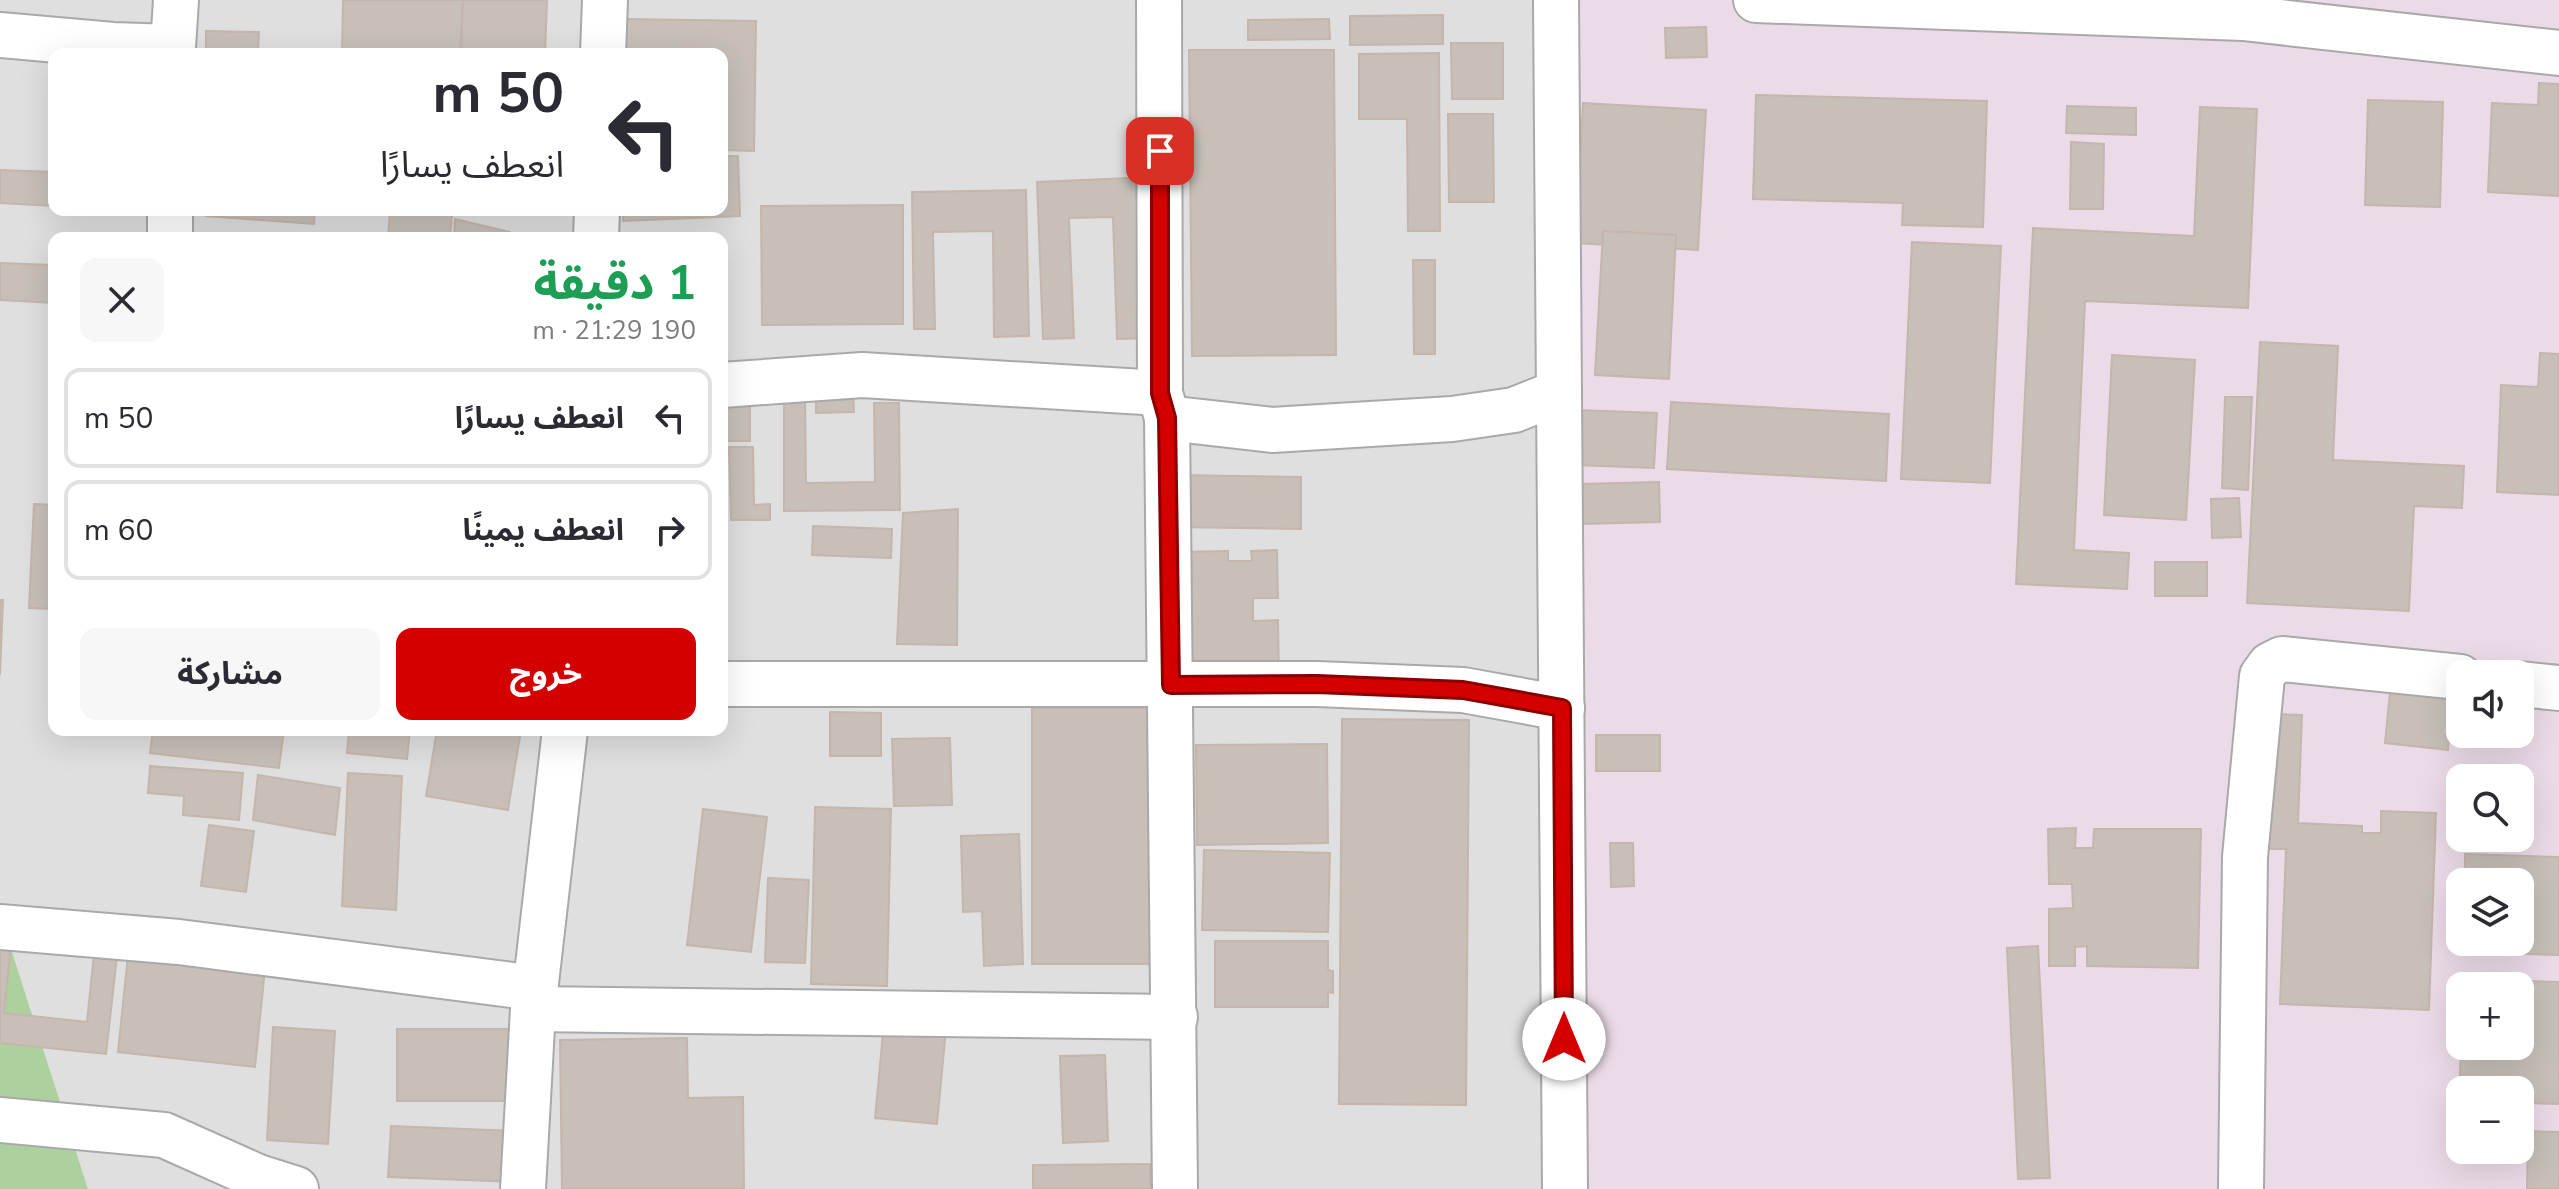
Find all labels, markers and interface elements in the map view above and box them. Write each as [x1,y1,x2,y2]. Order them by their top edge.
text: 50 m [433,55,564,132]
icon: left [592,80,696,184]
pin [1126,117,1194,185]
icon: arrive [1138,129,1182,173]
text: انعطف يسارًا [380,141,564,190]
text: 1 دقيقة [533,250,696,316]
button: close [80,258,164,342]
text: 190 m · 21:29 [533,313,696,348]
icon: left [648,396,692,440]
text: 50 m [84,398,153,439]
text: انعطف يسارًا [455,398,624,439]
icon: right [648,508,692,552]
text: 60 m [84,510,153,551]
text: انعطف يمينًا [463,510,624,551]
button: مشاركة [80,628,380,720]
button: خروج [396,628,696,720]
map controls [2446,660,2534,1164]
button: sound [2446,660,2534,748]
button: search [2446,764,2534,852]
button: layers [2446,868,2534,956]
button: + [2446,972,2534,1060]
position arrow [1522,997,1606,1081]
button: − [2446,1076,2534,1164]

